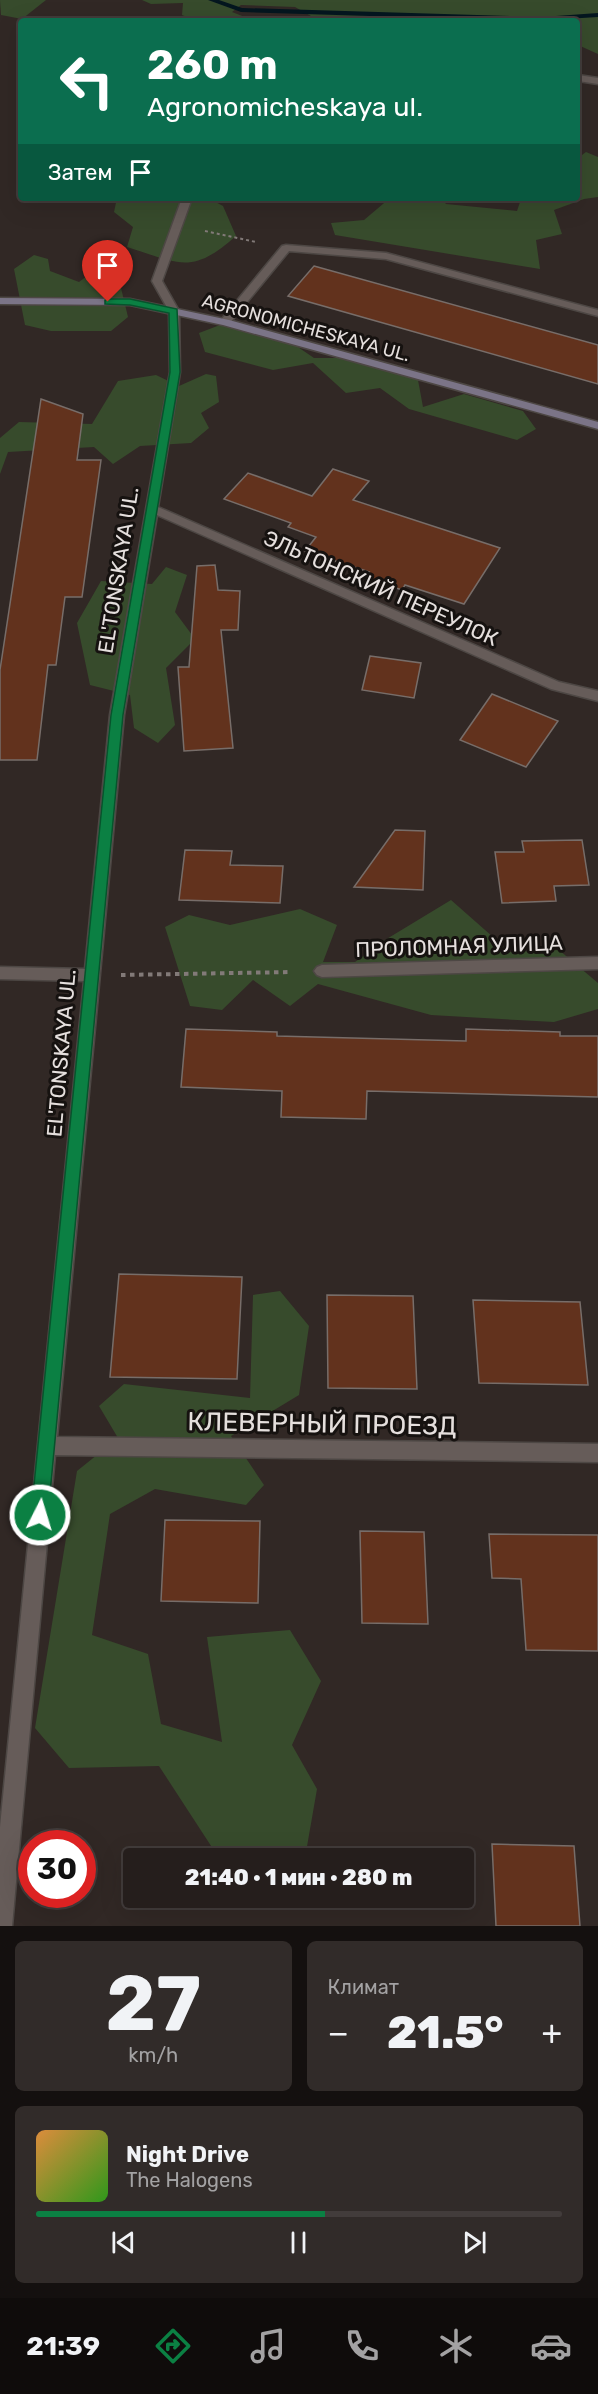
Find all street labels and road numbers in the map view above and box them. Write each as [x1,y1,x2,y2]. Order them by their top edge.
street label: AGRONOMICHESKAYA UL. [200,290,412,366]
street label: EL'TONSKAYA UL. [92,485,144,655]
street label: ЭЛЬТОНСКИЙ ПЕРЕУЛОК [260,525,502,651]
street label: ПРОЛОМНАЯ УЛИЦА [355,930,563,962]
street label: EL'TONSKAYA UL. [41,968,81,1138]
street label: КЛЕВЕРНЫЙ ПРОЕЗД [187,1406,457,1442]

